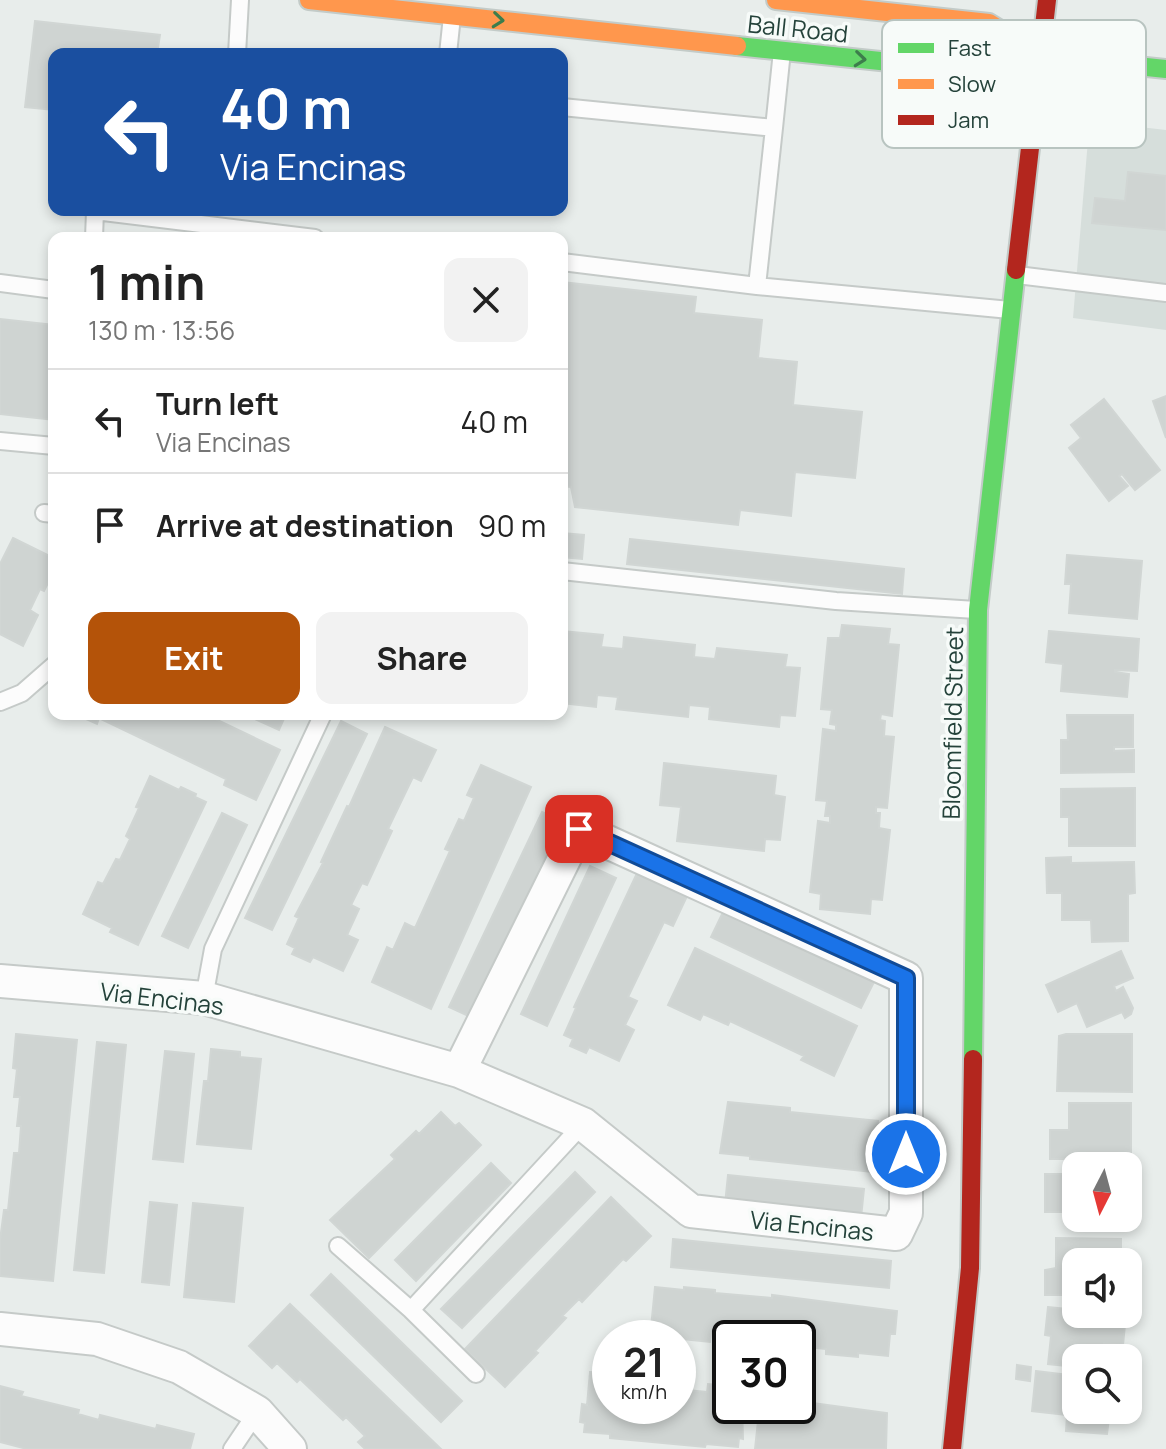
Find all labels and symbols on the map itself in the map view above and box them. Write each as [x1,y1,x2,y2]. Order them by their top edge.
street label: Ball Road [746,6,850,50]
one-way arrow [492,11,505,28]
legend [882,20,1146,148]
text: Fast [948,33,991,63]
one-way arrow [854,50,867,67]
text: Slow [948,69,996,99]
text: Jam [948,105,989,135]
street label: Bloomfield Street [934,626,970,820]
pin [545,795,613,863]
street label: Via Encinas [98,974,226,1022]
position arrow [864,1112,948,1196]
north arrow [1062,1152,1142,1232]
street label: Via Encinas [748,1202,876,1248]
speed limit sign: 30 [712,1320,816,1424]

